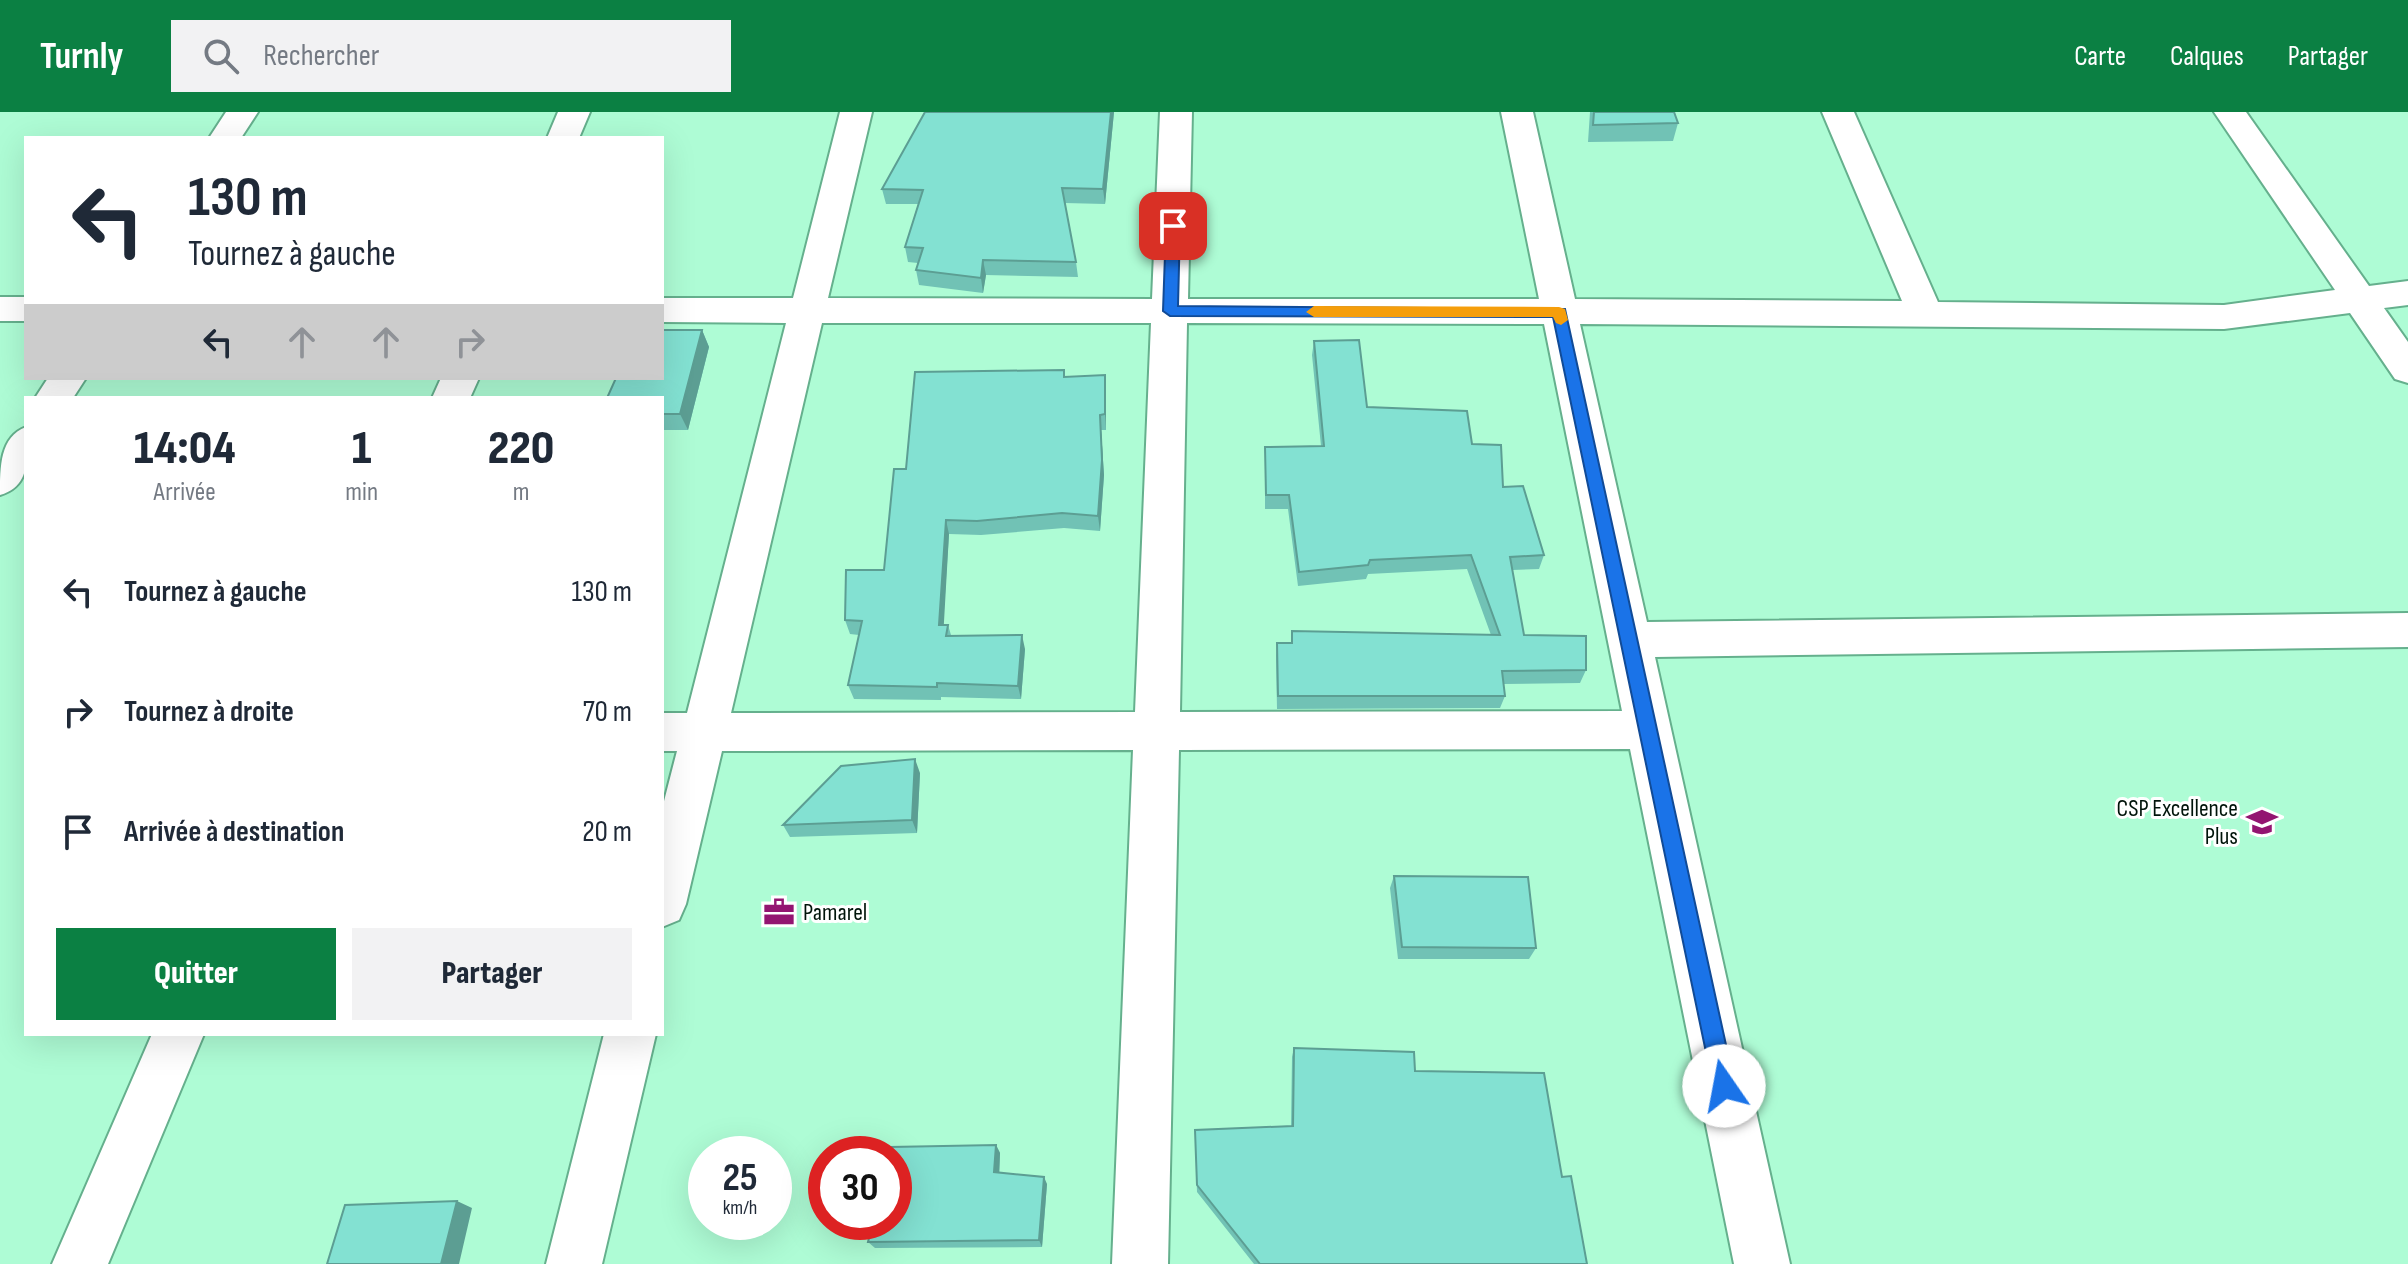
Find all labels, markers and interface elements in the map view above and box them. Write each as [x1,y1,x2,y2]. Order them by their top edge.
search box [171,20,731,92]
text: Turnly [40,34,123,79]
icon: search [199,34,243,78]
text: Rechercher [263,38,379,74]
text: Carte [2074,40,2126,73]
text: Calques [2170,40,2244,73]
text: Partager [2288,40,2368,73]
text: 130 m [188,165,308,232]
icon: left [56,168,160,272]
pin [1139,192,1207,260]
icon: arrive [1151,204,1195,248]
text: Tournez à gauche [188,233,396,276]
icon: left [196,320,240,364]
icon: ahead [280,320,324,364]
icon: ahead [364,320,408,364]
icon: right [448,320,492,364]
text: 14:04 [134,420,236,477]
text: 1 [352,420,372,477]
text: 220 [488,420,554,477]
text: Arrivée [154,477,216,508]
text: min [345,477,378,508]
text: m [513,477,529,508]
icon: left [56,570,100,614]
text: Tournez à gauche [124,574,307,610]
text: 130 m [572,574,632,610]
icon: right [56,690,100,734]
text: Tournez à droite [124,694,294,730]
text: 70 m [583,694,632,730]
place label: CSP Excellence Plus [2117,794,2238,851]
school or university icon: CSP Excellence Plus [2245,805,2279,839]
icon: arrive [56,810,100,854]
text: Arrivée à destination [124,814,344,850]
text: 20 m [582,814,632,850]
office icon: Pamarel [762,895,796,929]
place label: Pamarel [803,898,867,927]
button: Quitter [56,928,336,1020]
button: Partager [352,928,632,1020]
position arrow [1682,1044,1766,1128]
speed limit sign: 30 [808,1136,912,1240]
text: 25 [722,1154,758,1202]
text: km/h [723,1196,757,1220]

